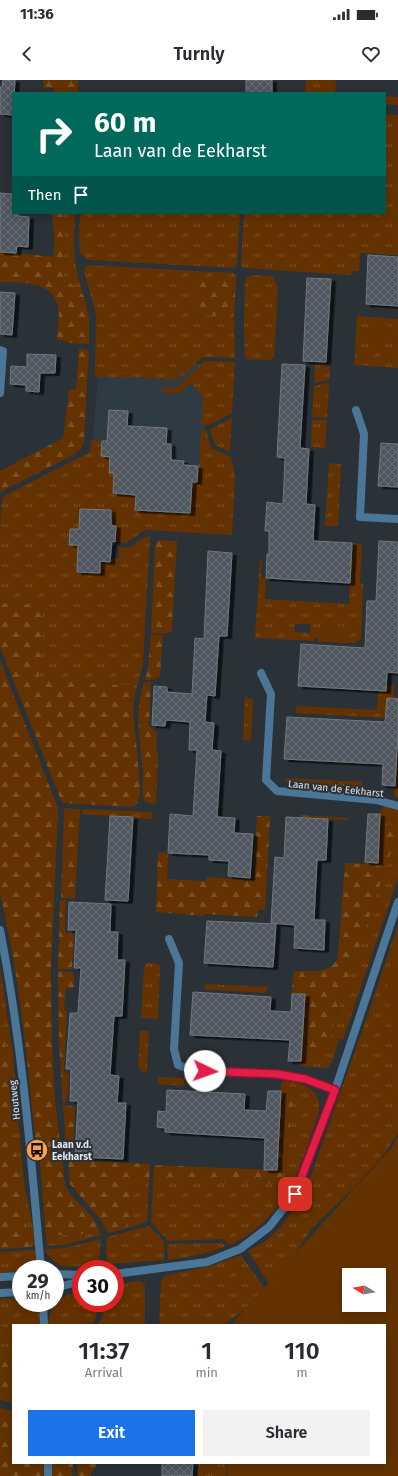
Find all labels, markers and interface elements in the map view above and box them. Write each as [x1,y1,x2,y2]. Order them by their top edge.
text: 11:36 [20,5,54,23]
icon: back [16,43,38,65]
text: Turnly [173,43,225,65]
icon: heart [360,43,382,65]
text: 60 m [94,106,156,139]
icon: right [28,108,80,160]
text: Laan van de Eekharst [94,140,267,162]
icon: arrive [70,184,92,206]
text: Then [28,186,62,204]
street label: Laan van de Eekharst [288,778,385,800]
position arrow [184,1050,226,1092]
street label: Houtweg [7,1079,23,1120]
bus stop icon: Laan v.d. Eekharst [24,1137,50,1163]
place label: Laan v.d. Eekharst [52,1139,92,1163]
pin [278,1177,312,1211]
icon: arrive [284,1183,306,1205]
speed limit sign: 30 [72,1260,124,1312]
north arrow [342,1268,386,1312]
map controls [342,1268,386,1312]
text: 29 [27,1269,49,1293]
text: km/h [26,1290,50,1302]
text: 11:37 [78,1337,129,1365]
text: 1 [201,1337,212,1365]
text: 110 [284,1337,320,1365]
text: Arrival [85,1365,123,1380]
text: min [196,1365,218,1380]
text: m [296,1365,308,1380]
button: Exit [28,1410,195,1456]
button: Share [203,1410,370,1456]

